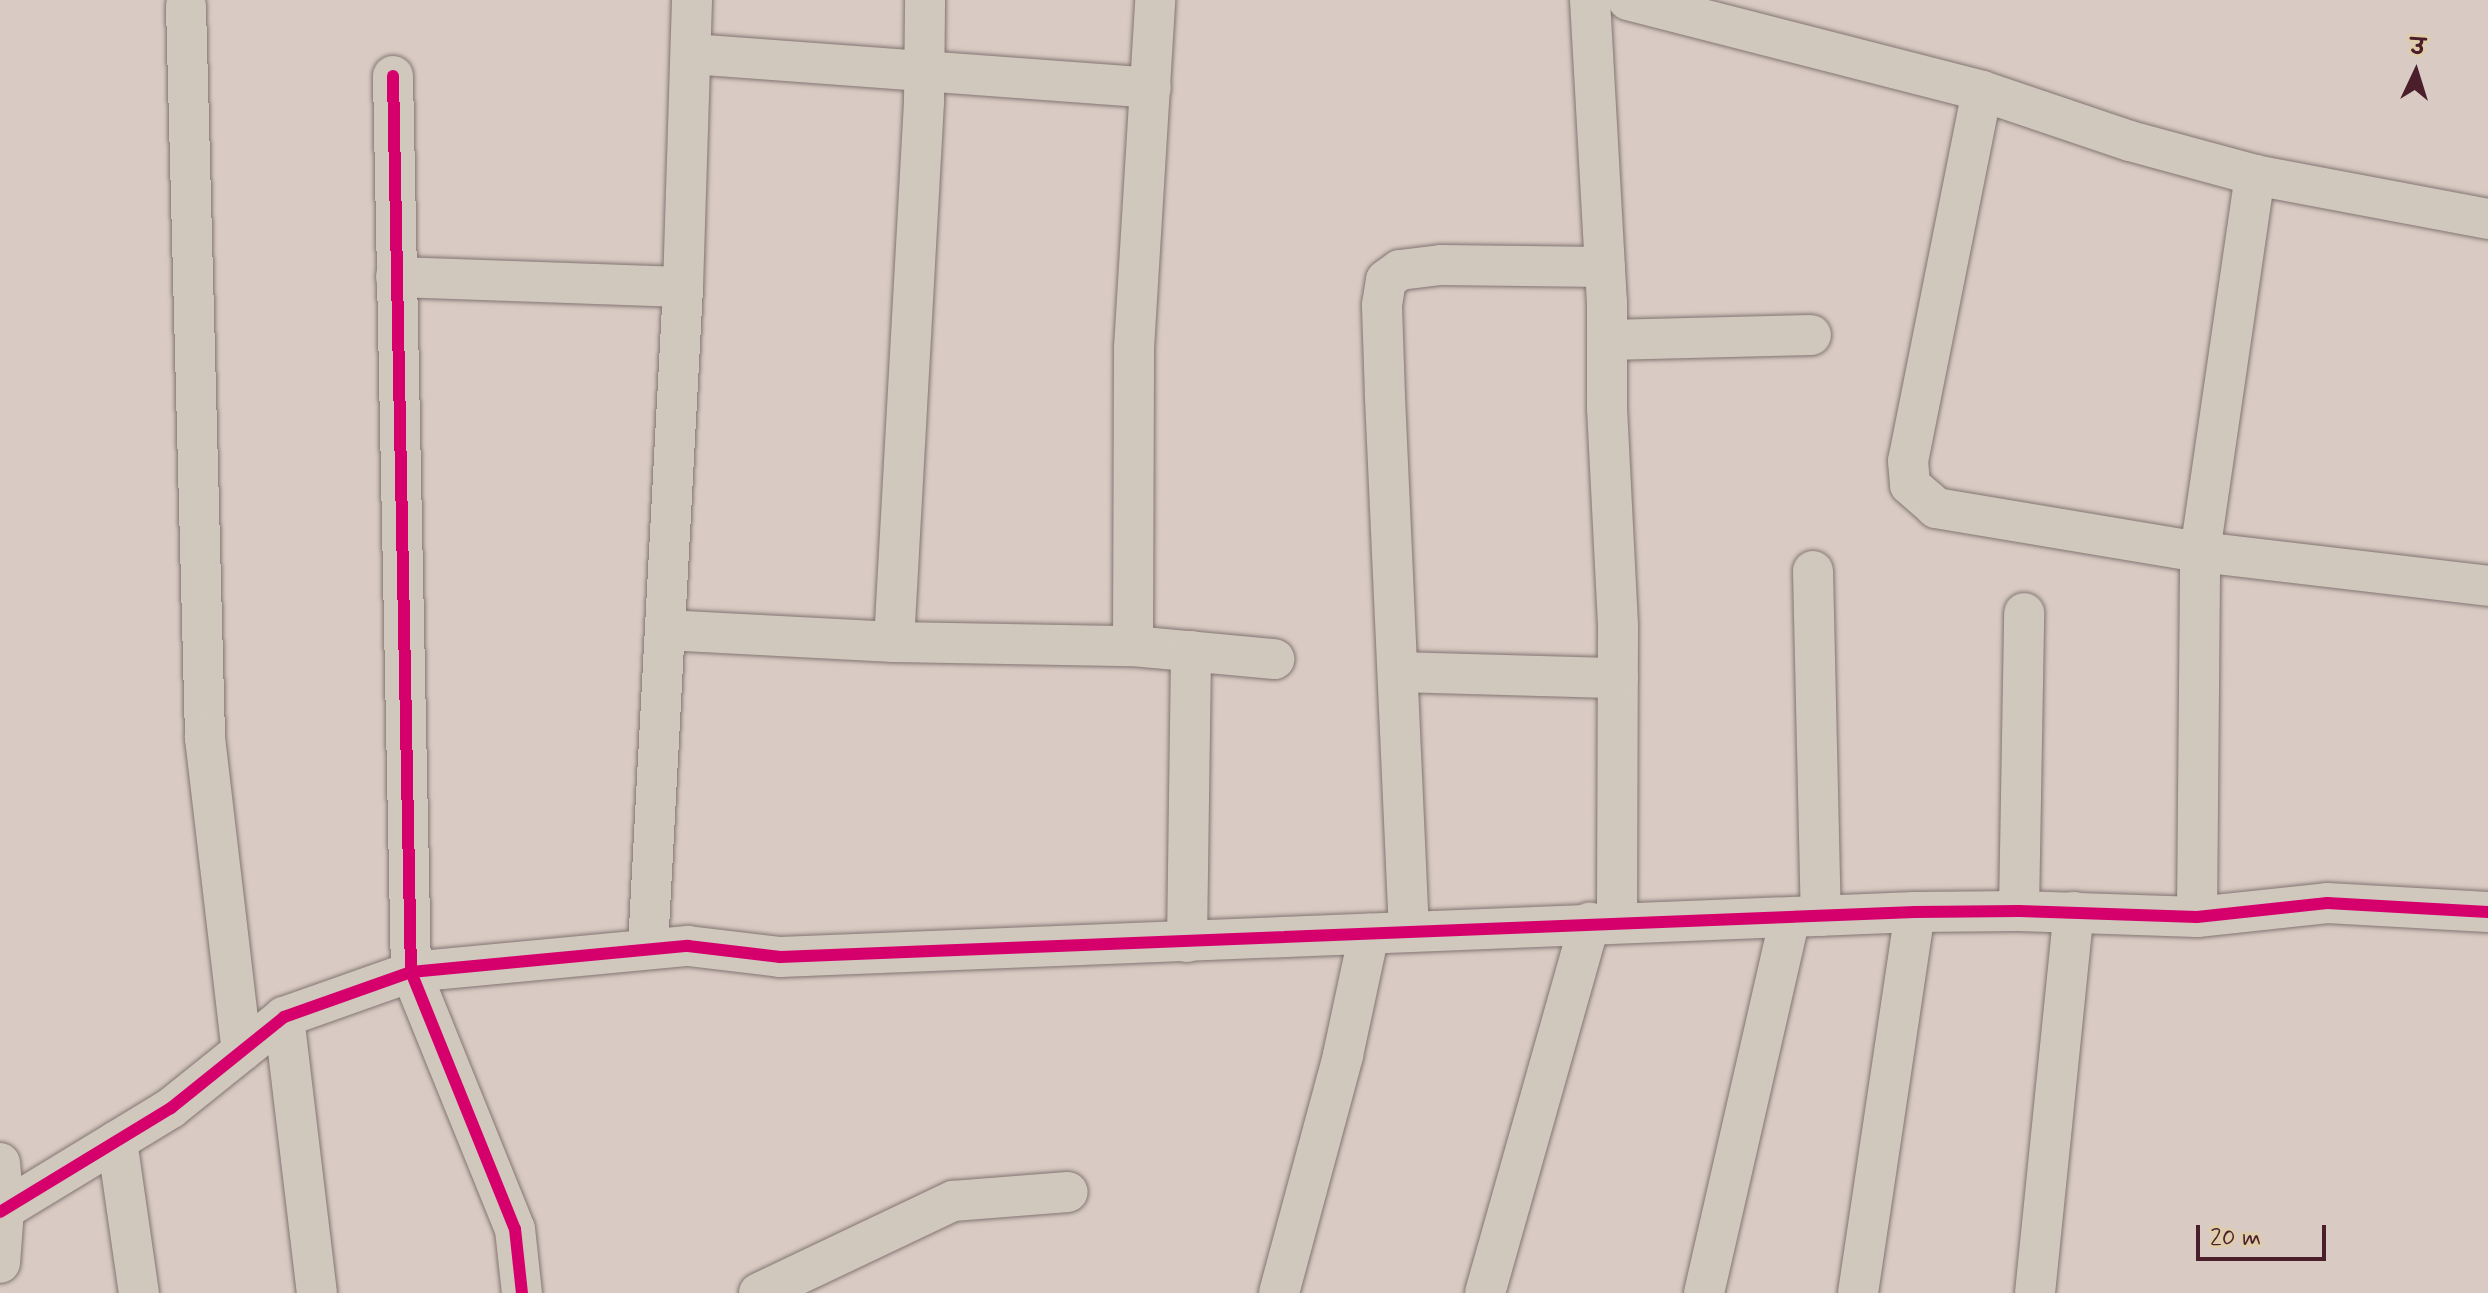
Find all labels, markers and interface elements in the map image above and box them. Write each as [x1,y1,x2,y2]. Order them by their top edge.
north arrow [2376,32,2456,112]
text: उ [2409,34,2426,63]
scale bar [2200,1209,2330,1259]
text: 20 m [2210,1223,2261,1254]

